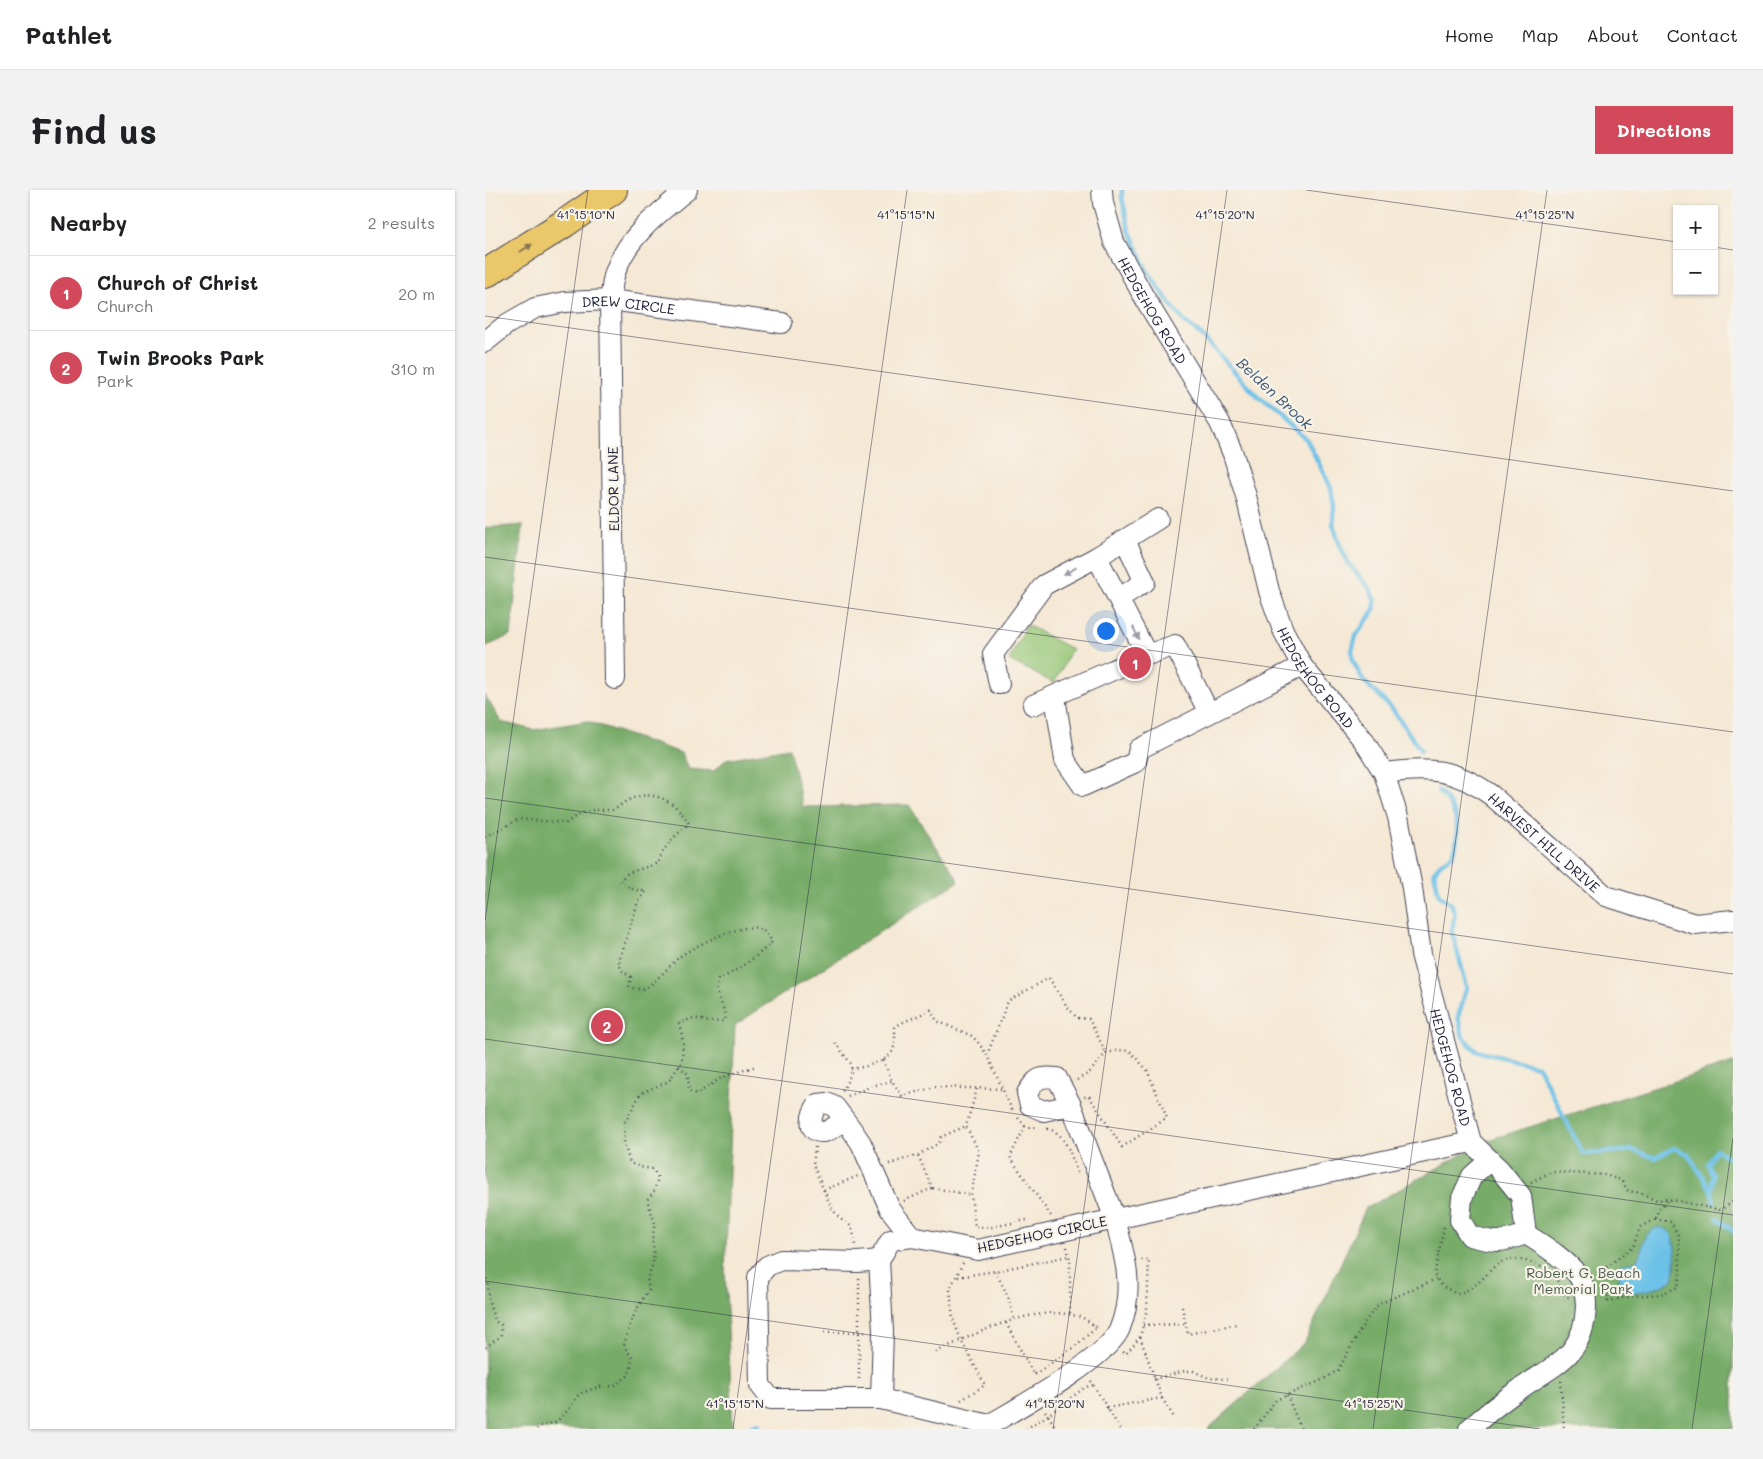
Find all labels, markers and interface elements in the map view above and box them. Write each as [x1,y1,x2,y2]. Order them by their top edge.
text: Pathlet [25,19,112,50]
text: Home [1445,23,1494,47]
text: Map [1522,23,1558,47]
text: About [1586,23,1639,47]
text: Contact [1667,23,1738,47]
button: Directions [1595,106,1733,154]
text: Find us [30,107,157,153]
map controls [1673,205,1718,295]
button: + [1673,205,1718,250]
text: 41°15'10"N [557,206,615,222]
text: 41°15'15"N [877,206,935,222]
text: 41°15'20"N [1195,206,1255,222]
text: 41°15'25"N [1516,206,1574,222]
text: Nearby [50,209,127,236]
text: 2 results [368,212,435,233]
one-way arrow [520,244,533,253]
button: − [1673,250,1718,295]
street label: HEDGEHOG ROAD [1114,253,1192,367]
text: Church of Christ [97,270,258,295]
text: 1 [62,283,70,304]
text: 20 m [398,283,435,304]
street label: DREW CIRCLE [581,290,676,318]
text: Church [97,295,153,316]
text: Twin Brooks Park [97,345,264,370]
water label: Belden Brook [1233,353,1318,434]
text: 2 [62,358,70,379]
text: 310 m [391,358,435,379]
text: Park [97,370,133,391]
street label: ELDOR LANE [603,446,623,532]
one-way arrow [1063,567,1078,575]
your location [1093,618,1119,644]
street label: HEDGEHOG ROAD [1273,623,1359,732]
one-way arrow [1132,626,1141,641]
pin: 1 [1119,644,1151,682]
street label: HARVEST HILL DRIVE [1484,788,1604,896]
street label: HEDGEHOG ROAD [1426,1006,1476,1128]
pin: 2 [591,1007,623,1045]
street label: HEDGEHOG CIRCLE [975,1211,1109,1257]
park label: Robert G. Beach Memorial Park [1526,1263,1640,1298]
text: 41°15'15"N [706,1395,764,1411]
text: 41°15'20"N [1025,1395,1085,1411]
text: 41°15'25"N [1345,1395,1403,1411]

